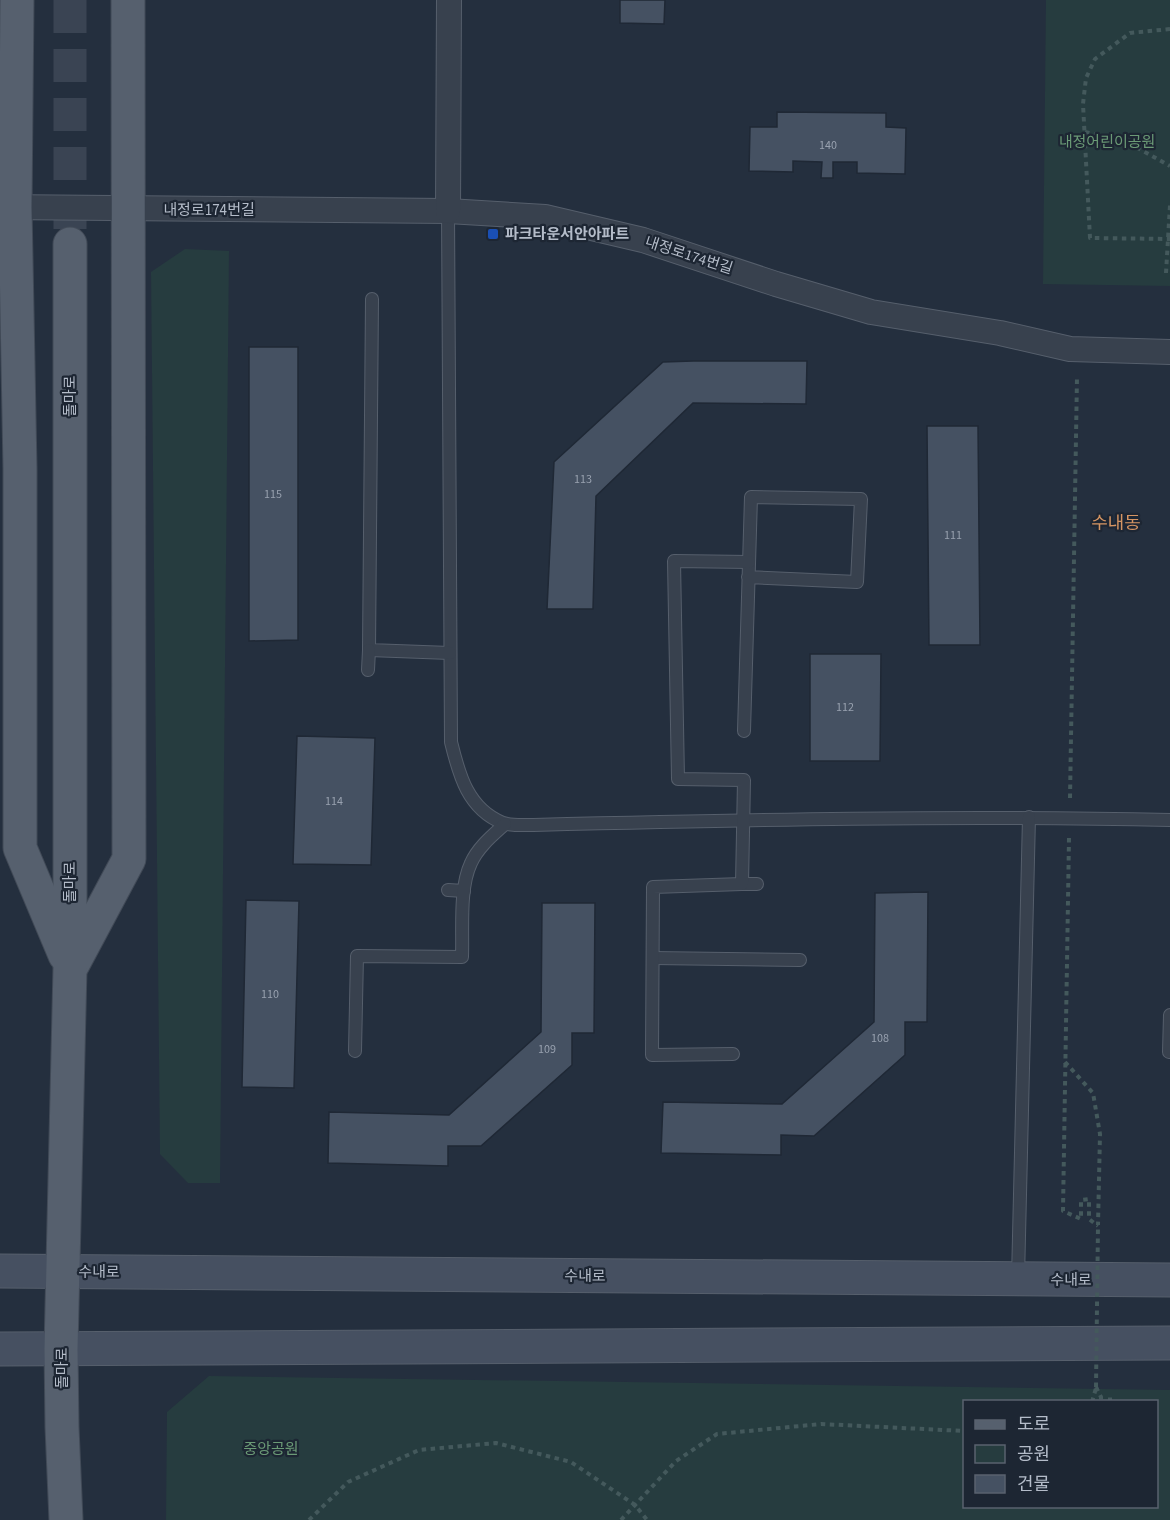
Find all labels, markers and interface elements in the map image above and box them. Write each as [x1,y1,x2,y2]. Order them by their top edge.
park label: 내정어린이공원 [1059,132,1155,153]
house number: 140 [819,137,837,154]
street label: 내정로174번길 [163,200,255,221]
place label: 파크타운서안아파트 [505,224,629,245]
marker: 파크타운서안아파트 [486,227,500,241]
street label: 내정로174번길 [642,231,736,280]
street label: 돌마로 [60,375,81,417]
house number: 113 [574,471,592,488]
house number: 115 [264,486,282,503]
district label: 수내동 [1091,511,1141,536]
house number: 111 [944,527,962,544]
house number: 112 [836,699,854,716]
house number: 114 [325,793,343,810]
street label: 돌마로 [60,861,81,903]
house number: 110 [261,986,279,1003]
house number: 108 [871,1030,889,1047]
house number: 109 [538,1041,556,1058]
street label: 수내로 [78,1262,120,1283]
street label: 수내로 [564,1266,606,1287]
street label: 수내로 [1050,1270,1092,1291]
street label: 돌마로 [52,1347,73,1389]
legend [963,1400,1158,1508]
text: 도로 [1017,1412,1050,1437]
park label: 중앙공원 [243,1439,299,1460]
text: 공원 [1017,1442,1050,1467]
text: 건물 [1017,1472,1050,1497]

